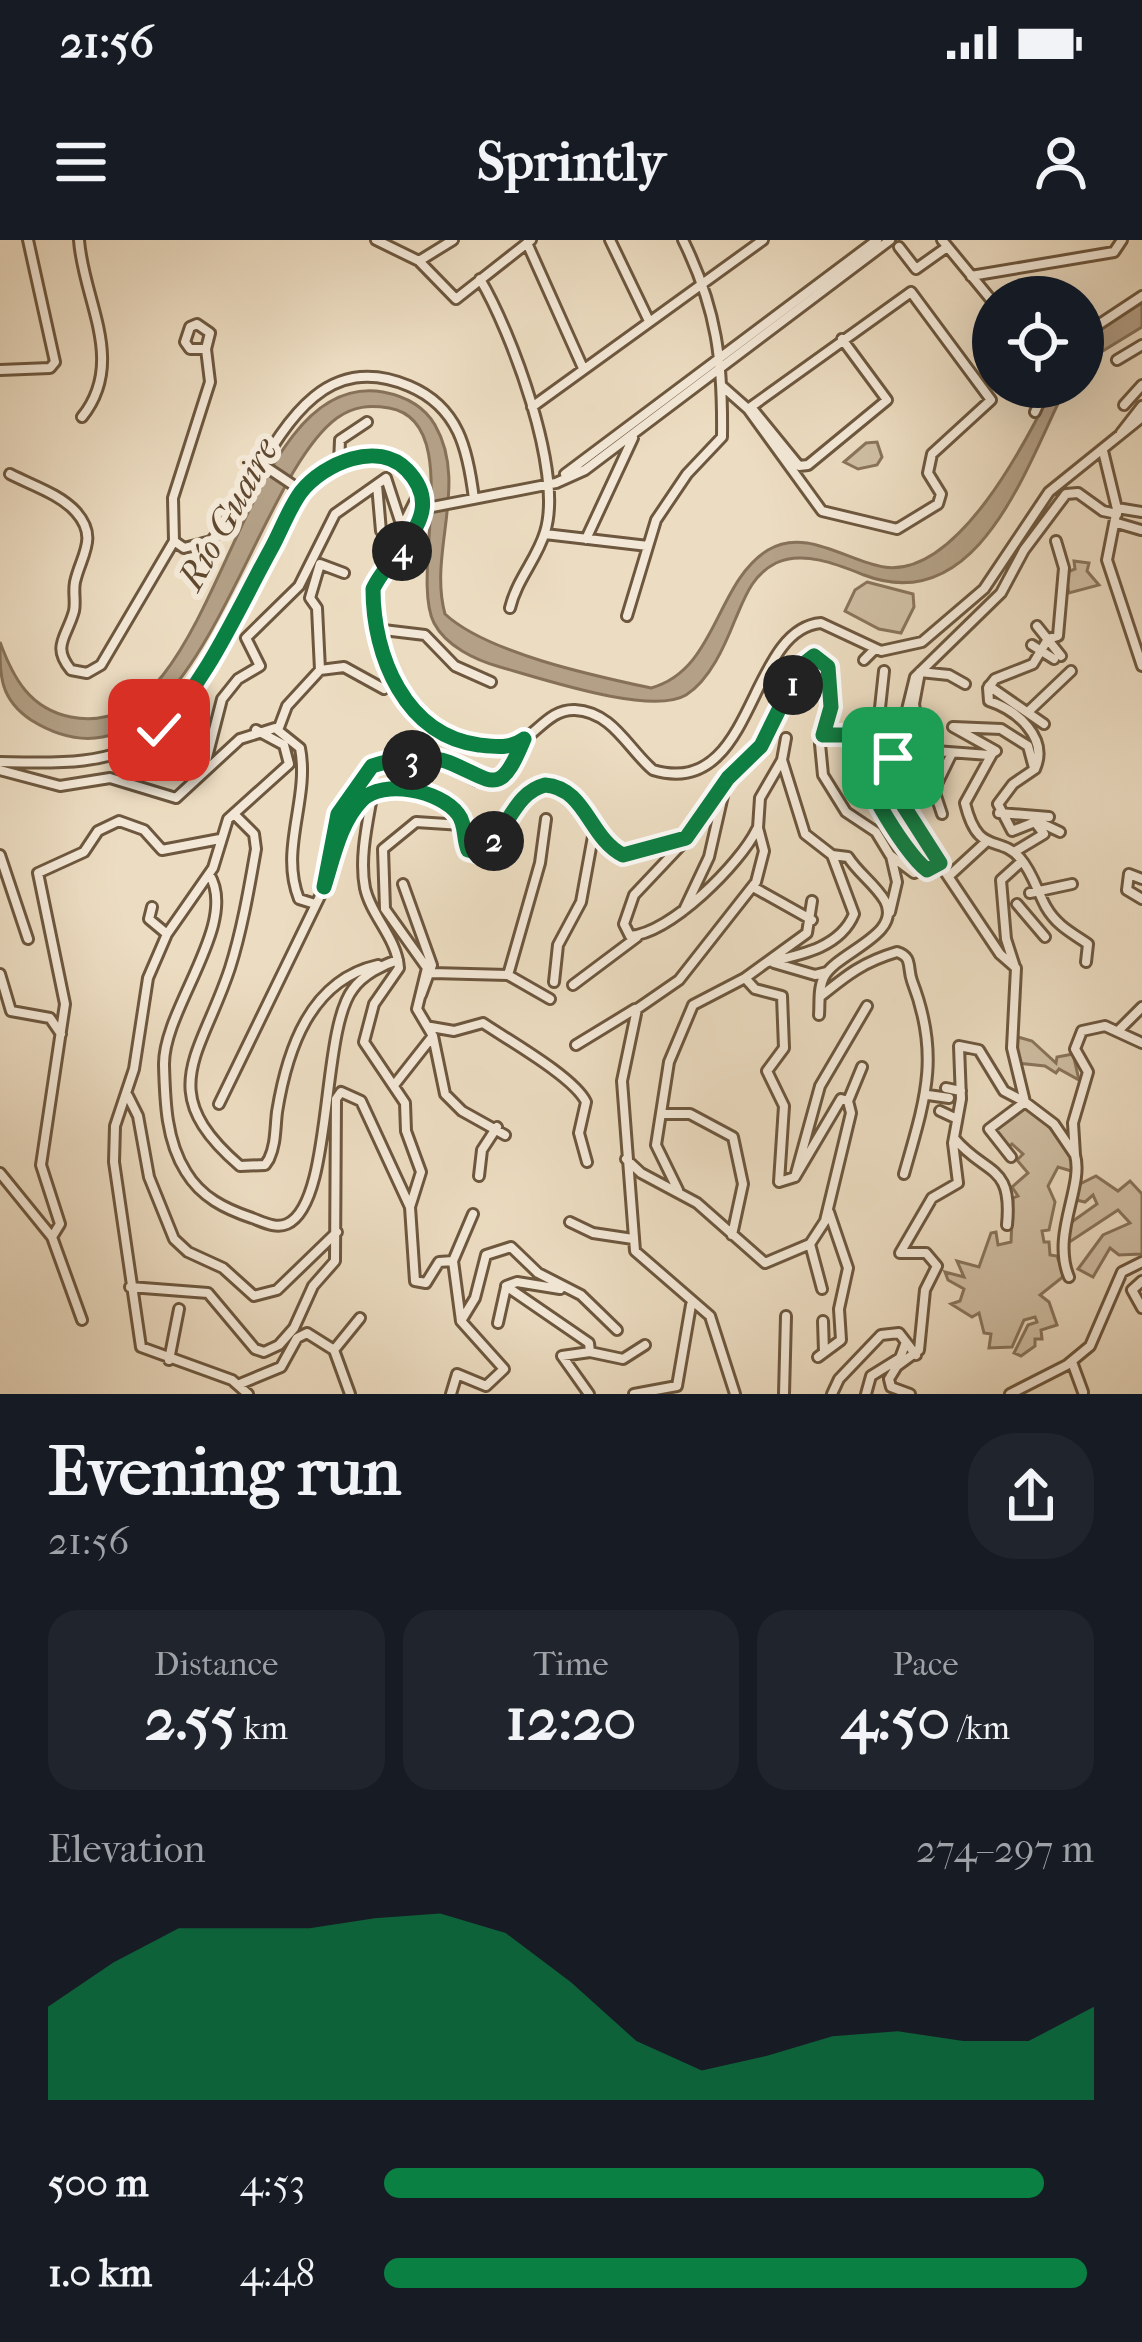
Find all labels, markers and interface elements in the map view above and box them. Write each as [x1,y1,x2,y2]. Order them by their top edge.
text: 21:56 [60,16,154,69]
icon: menu [48,129,114,195]
icon: person [1028,129,1094,195]
text: Sprintly [477,131,665,194]
map controls [972,276,1104,408]
button: locate [972,276,1104,408]
water label: Río Guaire [169,430,287,598]
pin: 4 [372,521,432,581]
text: 4 [392,531,412,570]
pin: 1 [763,655,823,715]
text: 1 [787,665,799,704]
pin [108,679,210,781]
icon: check [126,697,192,763]
pin [842,707,944,809]
icon: arrive [860,725,926,791]
pin: 3 [382,730,442,790]
text: 3 [405,740,419,779]
pin: 2 [464,811,524,871]
text: 2 [486,821,502,860]
button: share [968,1433,1094,1559]
text: Evening run [48,1434,401,1511]
text: 21:56 [48,1518,129,1564]
text: Distance [154,1645,278,1684]
text: Time [533,1645,608,1684]
text: Pace [893,1645,959,1684]
text: 2.55 [145,1684,236,1755]
text: 12:20 [506,1684,636,1755]
text: 4:50 [841,1684,950,1755]
text: km [236,1709,288,1748]
text: /km [950,1709,1010,1748]
text: Elevation [48,1826,206,1872]
text: 274–297 m [916,1826,1094,1872]
text: 500 m [48,2160,149,2206]
text: 4:53 [240,2160,305,2206]
text: 1.0 km [48,2250,152,2296]
text: 4:48 [240,2250,315,2296]

